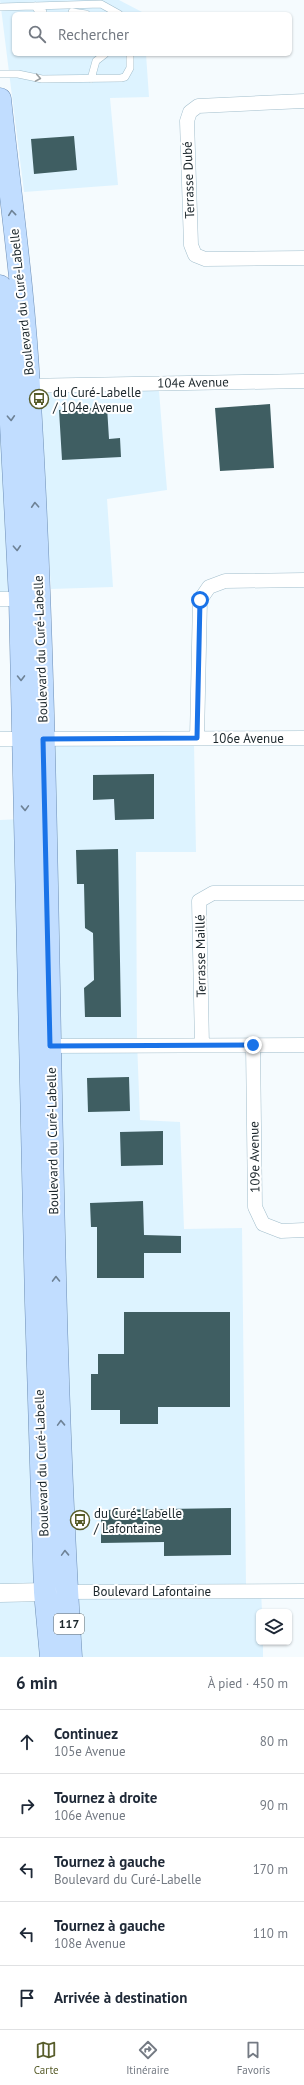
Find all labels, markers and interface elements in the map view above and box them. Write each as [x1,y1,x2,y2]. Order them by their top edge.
search box [12,12,292,56]
icon: search [26,23,48,45]
text: Rechercher [58,25,129,44]
one-way arrow [35,73,42,82]
street label: Terrasse Dubé [179,141,198,219]
one-way arrow [8,210,17,216]
street label: Boulevard du Curé-Labelle [5,228,38,376]
street label: 104e Avenue [157,373,229,392]
place label: du Curé-Labelle / 104e Avenue [52,384,141,416]
bus stop icon: du Curé-Labelle / 104e Avenue [28,388,50,410]
one-way arrow [6,415,15,421]
one-way arrow [30,502,39,508]
one-way arrow [13,545,22,551]
street label: Boulevard du Curé-Labelle [29,575,52,723]
route start [191,591,209,609]
one-way arrow [17,675,25,681]
street label: 106e Avenue [212,730,284,747]
one-way arrow [20,805,29,811]
street label: Terrasse Maillé [191,914,210,998]
route end [244,1036,262,1054]
street label: Boulevard du Curé-Labelle [43,1067,62,1215]
street label: 109e Avenue [245,1121,264,1193]
one-way arrow [51,1276,60,1282]
street label: Boulevard du Curé-Labelle [30,1389,53,1537]
one-way arrow [56,1420,65,1426]
place label: du Curé-Labelle / Lafontaine [93,1505,182,1537]
bus stop icon: du Curé-Labelle / Lafontaine [69,1509,91,1531]
one-way arrow [61,1550,70,1556]
street label: Boulevard Lafontaine [93,1583,211,1600]
map controls [256,1609,292,1645]
button: layers [256,1609,292,1645]
road number: 117 [54,1614,84,1634]
text: 6 min [16,1672,57,1694]
text: À pied · 450 m [208,1675,288,1692]
text: Continuez [54,1724,118,1743]
icon: ahead [16,1731,38,1753]
text: 80 m [260,1733,288,1750]
text: 105e Avenue [54,1743,126,1760]
text: Tournez à droite [54,1788,157,1807]
icon: right [16,1795,38,1817]
text: 90 m [260,1797,288,1814]
text: 106e Avenue [54,1807,126,1824]
text: Tournez à gauche [54,1852,165,1871]
icon: left [16,1859,38,1881]
text: 170 m [253,1861,288,1878]
text: Boulevard du Curé-Labelle [54,1871,201,1888]
text: Tournez à gauche [54,1916,165,1935]
icon: left [16,1923,38,1945]
text: 110 m [253,1925,288,1942]
text: 108e Avenue [54,1935,126,1952]
icon: arrive [16,1987,38,2009]
text: Arrivée à destination [54,1988,187,2007]
tab: Carte [34,2039,59,2077]
tab: Itinéraire [126,2039,169,2077]
tab: Favoris [237,2039,270,2077]

